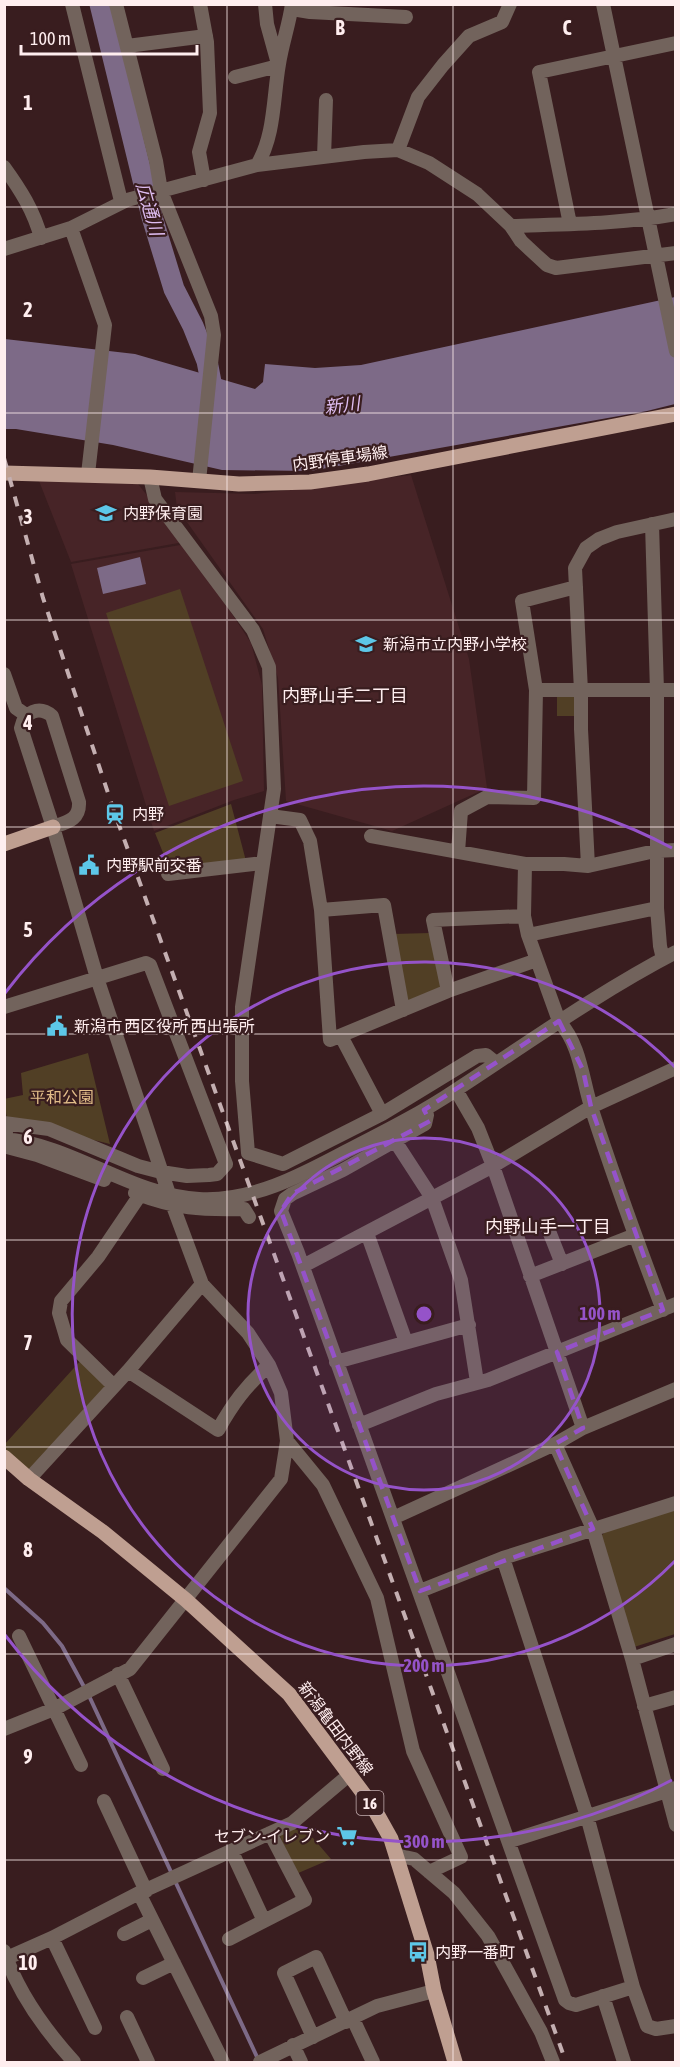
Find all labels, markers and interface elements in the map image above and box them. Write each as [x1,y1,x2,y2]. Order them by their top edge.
text: B [335,16,345,39]
text: C [563,16,572,39]
scale bar [21,18,196,56]
text: 100 m [30,28,71,49]
text: 1 [23,91,33,114]
water label: 広通川 [132,180,168,240]
text: 2 [23,298,33,321]
water label: 新川 [323,392,363,418]
street label: 内野停車場線 [291,442,389,474]
school or university icon: 内野保育園 [94,501,118,525]
place label: 内野保育園 [123,504,203,522]
text: 3 [23,505,33,528]
school or university icon: 新潟市立内野小学校 [354,632,378,656]
place label: 新潟市立内野小学校 [383,635,527,653]
district label: 内野山手二丁目 [282,685,408,706]
text: 4 [22,711,33,734]
station icon: 内野 [103,802,127,826]
place label: 内野 [132,805,164,823]
public building icon: 内野駅前交番 [77,853,101,877]
place label: 内野駅前交番 [106,856,202,874]
text: 5 [23,918,33,941]
public building icon: 新潟市 西区役所 西出張所 [45,1014,69,1038]
place label: 新潟市 西区役所 西出張所 [74,1017,254,1035]
park label: 平和公園 [30,1088,94,1106]
text: 6 [23,1125,33,1148]
district label: 内野山手一丁目 [485,1216,611,1237]
text: 100 m [580,1303,620,1324]
centre of rings [414,1304,434,1324]
text: 7 [23,1331,33,1354]
text: 8 [23,1538,33,1561]
text: 200 m [404,1655,444,1676]
street label: 新潟亀田内野線 [295,1678,377,1778]
text: 9 [23,1745,33,1768]
road number: 16 [356,1791,384,1815]
supermarket icon: セブン-イレブン [335,1824,359,1848]
place label: セブン-イレブン [214,1827,330,1845]
text: 300 m [404,1831,444,1852]
bus stop icon: 内野一番町 [406,1940,430,1964]
place label: 内野一番町 [435,1943,515,1961]
text: 10 [19,1951,37,1974]

